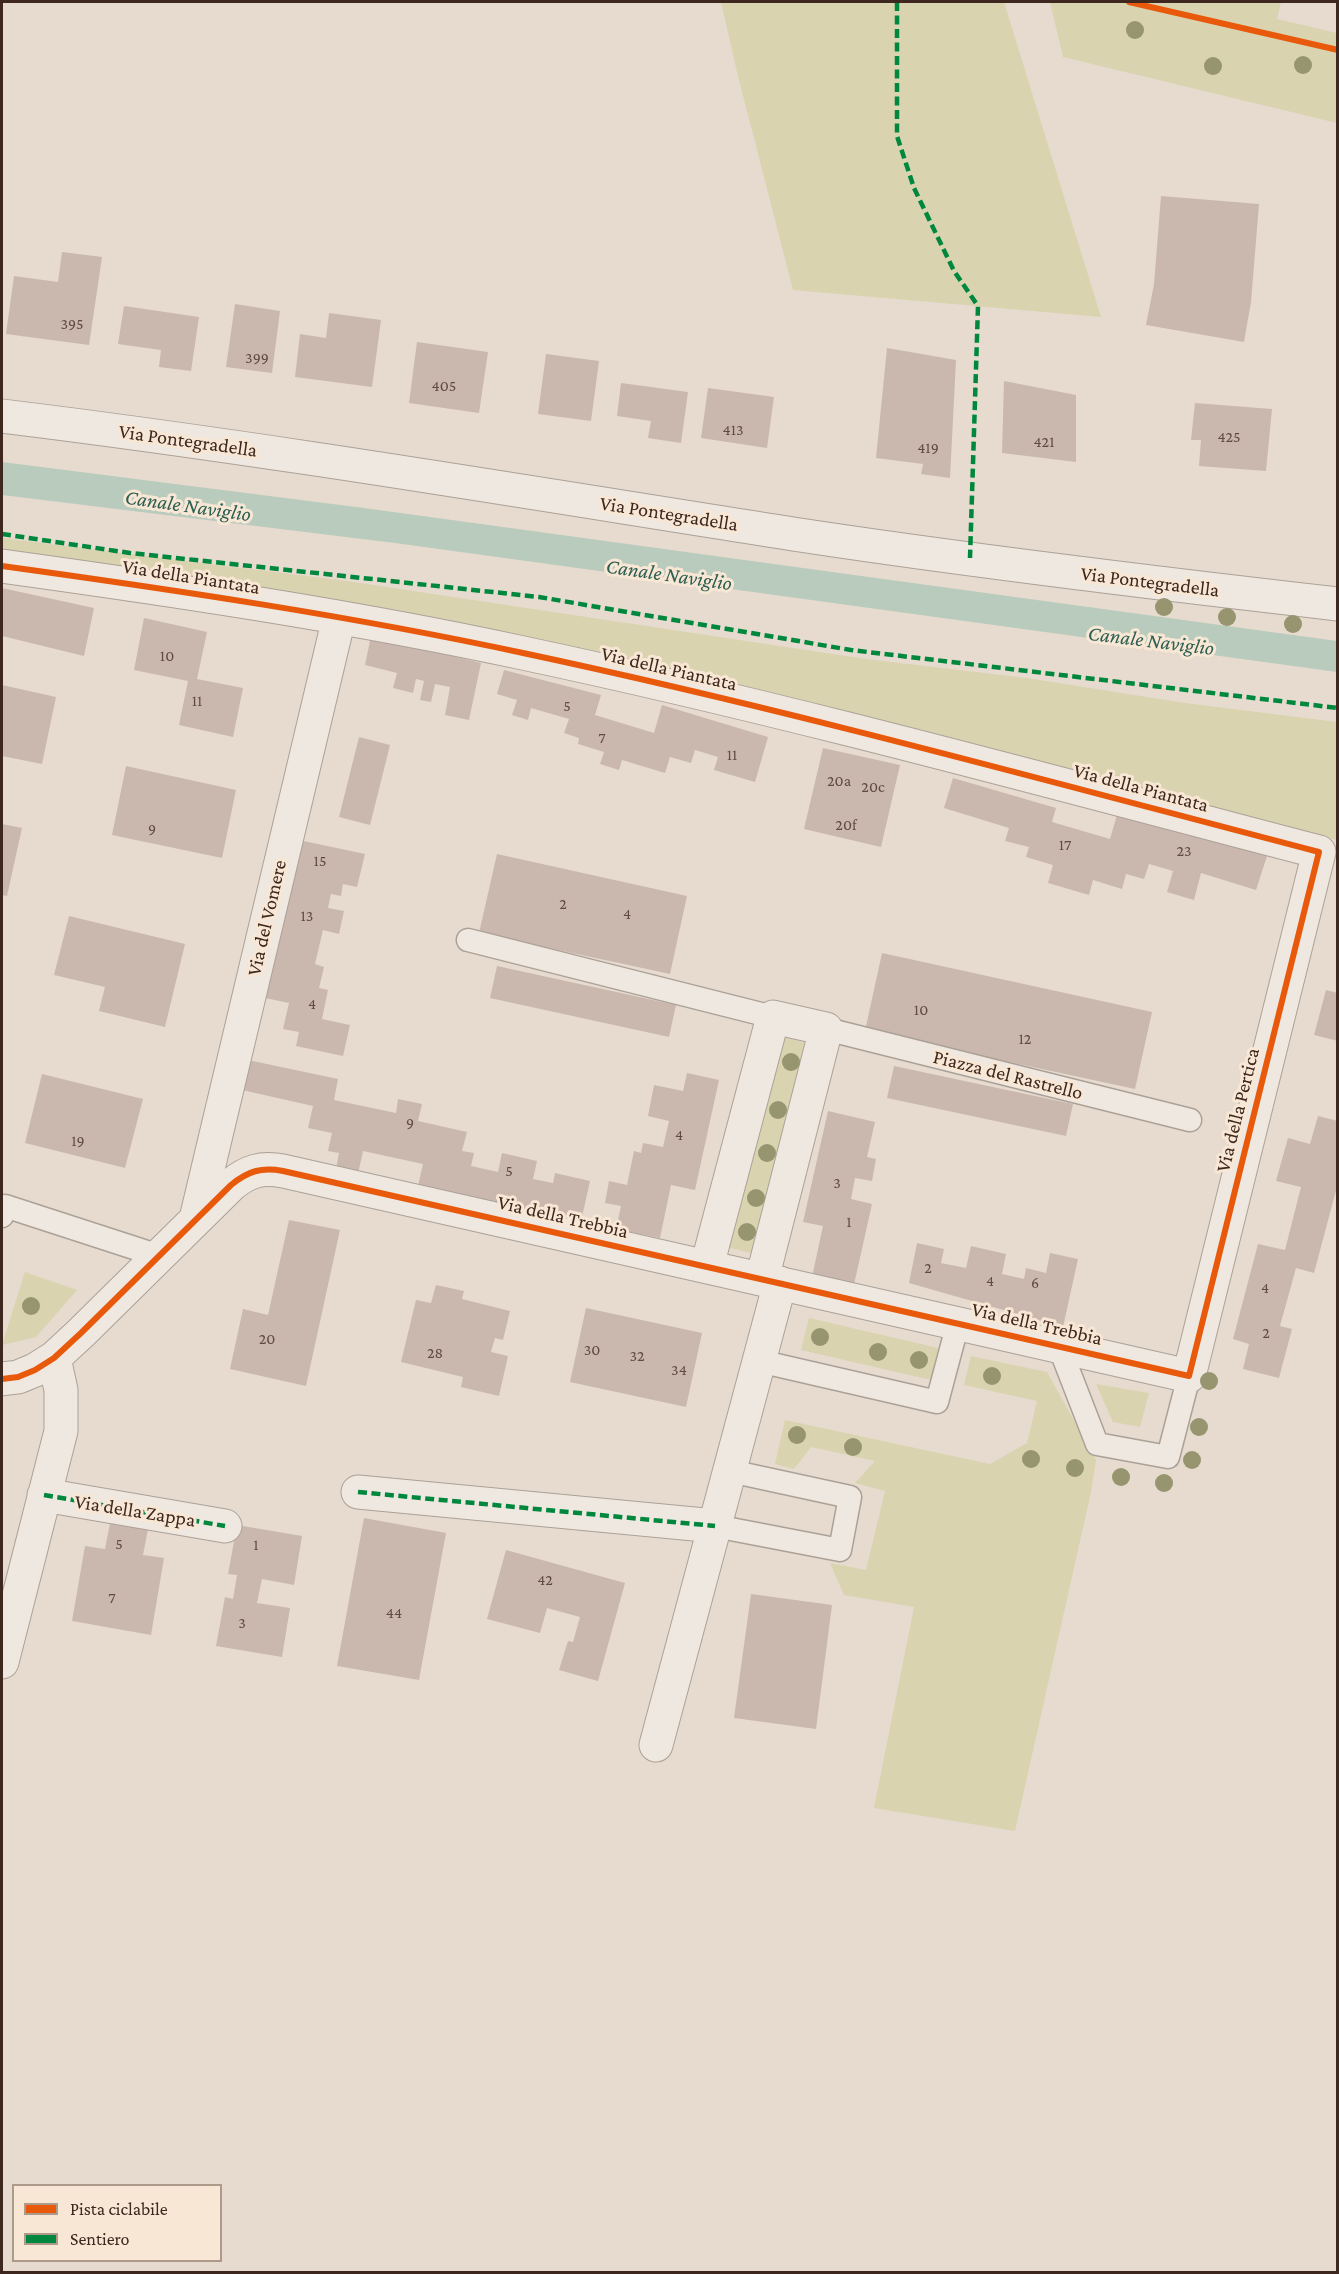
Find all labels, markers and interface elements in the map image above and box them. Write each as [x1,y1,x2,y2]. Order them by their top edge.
house number: 395 [60,314,84,334]
house number: 399 [245,348,269,368]
house number: 405 [432,376,456,396]
street label: Via Pontegradella [117,419,259,463]
house number: 413 [722,420,744,440]
house number: 425 [1217,427,1241,447]
house number: 421 [1034,432,1054,452]
house number: 419 [917,438,939,458]
water label: Canale Naviglio [123,485,253,527]
street label: Via Pontegradella [598,491,740,537]
street label: Via della Piantata [120,554,262,600]
water label: Canale Naviglio [604,554,734,596]
street label: Via Pontegradella [1079,562,1221,602]
water label: Canale Naviglio [1087,621,1215,661]
street label: Via della Piantata [599,642,739,696]
house number: 10 [160,646,174,666]
house number: 11 [192,691,202,711]
house number: 5 [563,696,571,716]
house number: 7 [598,728,606,748]
house number: 11 [727,745,737,765]
street label: Via della Piantata [1071,758,1211,818]
house number: 20a [827,771,851,791]
house number: 20c [861,777,885,797]
house number: 20f [835,815,857,835]
house number: 9 [148,819,156,839]
house number: 17 [1059,835,1071,855]
house number: 23 [1176,841,1192,861]
house number: 15 [314,851,326,871]
street label: Via del Vomere [242,858,292,978]
house number: 2 [559,894,567,914]
house number: 4 [623,904,631,924]
house number: 13 [301,906,313,926]
house number: 4 [308,994,316,1014]
house number: 10 [914,1000,928,1020]
house number: 12 [1019,1029,1031,1049]
street label: Piazza del Rastrello [931,1045,1085,1105]
street label: Via della Pertica [1211,1045,1265,1175]
house number: 9 [406,1113,414,1133]
house number: 4 [675,1125,683,1145]
house number: 19 [71,1131,85,1151]
house number: 5 [505,1161,513,1181]
house number: 3 [833,1173,841,1193]
street label: Via della Trebbia [495,1190,631,1244]
house number: 1 [846,1212,852,1232]
house number: 2 [924,1258,932,1278]
house number: 4 [986,1271,994,1291]
house number: 6 [1031,1273,1039,1293]
house number: 4 [1261,1278,1269,1298]
street label: Via della Trebbia [969,1297,1105,1351]
house number: 2 [1262,1323,1270,1343]
house number: 20 [259,1329,275,1349]
house number: 30 [584,1340,600,1360]
house number: 28 [427,1343,443,1363]
house number: 32 [629,1346,645,1366]
house number: 34 [671,1360,687,1380]
street label: Via della Zappa [73,1490,197,1532]
house number: 5 [115,1534,123,1554]
house number: 1 [253,1535,259,1555]
house number: 42 [537,1570,553,1590]
house number: 7 [108,1588,116,1608]
house number: 44 [386,1603,402,1623]
house number: 3 [238,1613,246,1633]
legend [12,2184,222,2262]
text: Pista ciclabile [70,2199,168,2219]
text: Sentiero [70,2229,130,2249]

